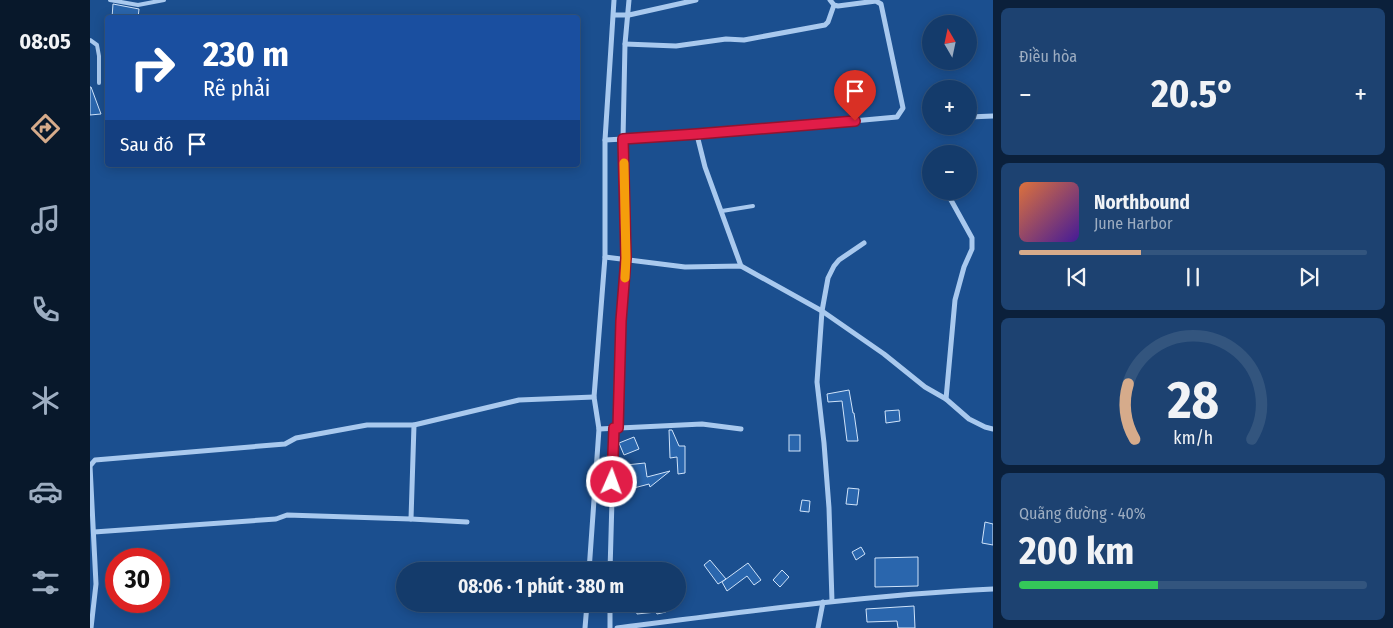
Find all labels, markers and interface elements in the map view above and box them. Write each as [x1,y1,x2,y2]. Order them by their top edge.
north arrow [922,15,978,70]
map controls [922,15,977,200]
text: 08:05 [19,28,71,55]
text: 230 m [203,33,289,75]
icon: right [120,35,185,100]
text: Điều hòa [1019,47,1077,66]
pin [834,70,876,121]
text: 20.5° [1151,71,1235,117]
text: Rẽ phải [203,75,270,102]
icon: arrive [841,77,869,105]
text: − [1019,78,1032,111]
text: + [1354,78,1367,111]
button: + [922,80,977,135]
icon: directions [28,111,63,146]
icon: arrive [183,130,211,158]
text: Sau đó [120,133,173,156]
button: − [922,145,977,200]
text: Northbound [1094,191,1190,214]
icon: music [28,202,63,237]
text: June Harbor [1094,214,1172,233]
icon: previous [1063,263,1091,291]
icon: pause [1179,263,1207,291]
icon: next [1295,263,1323,291]
icon: phone [28,292,63,327]
text: 28 [1166,369,1219,432]
icon: climate [28,383,63,418]
text: km/h [1173,427,1213,449]
position arrow [585,455,637,507]
icon: car [28,474,63,509]
text: Quãng đường · 40% [1019,504,1146,523]
text: 200 km [1019,528,1134,574]
speed limit sign: 30 [105,548,170,613]
icon: filters [28,565,63,600]
text: 08:06 · 1 phút · 380 m [458,575,624,598]

